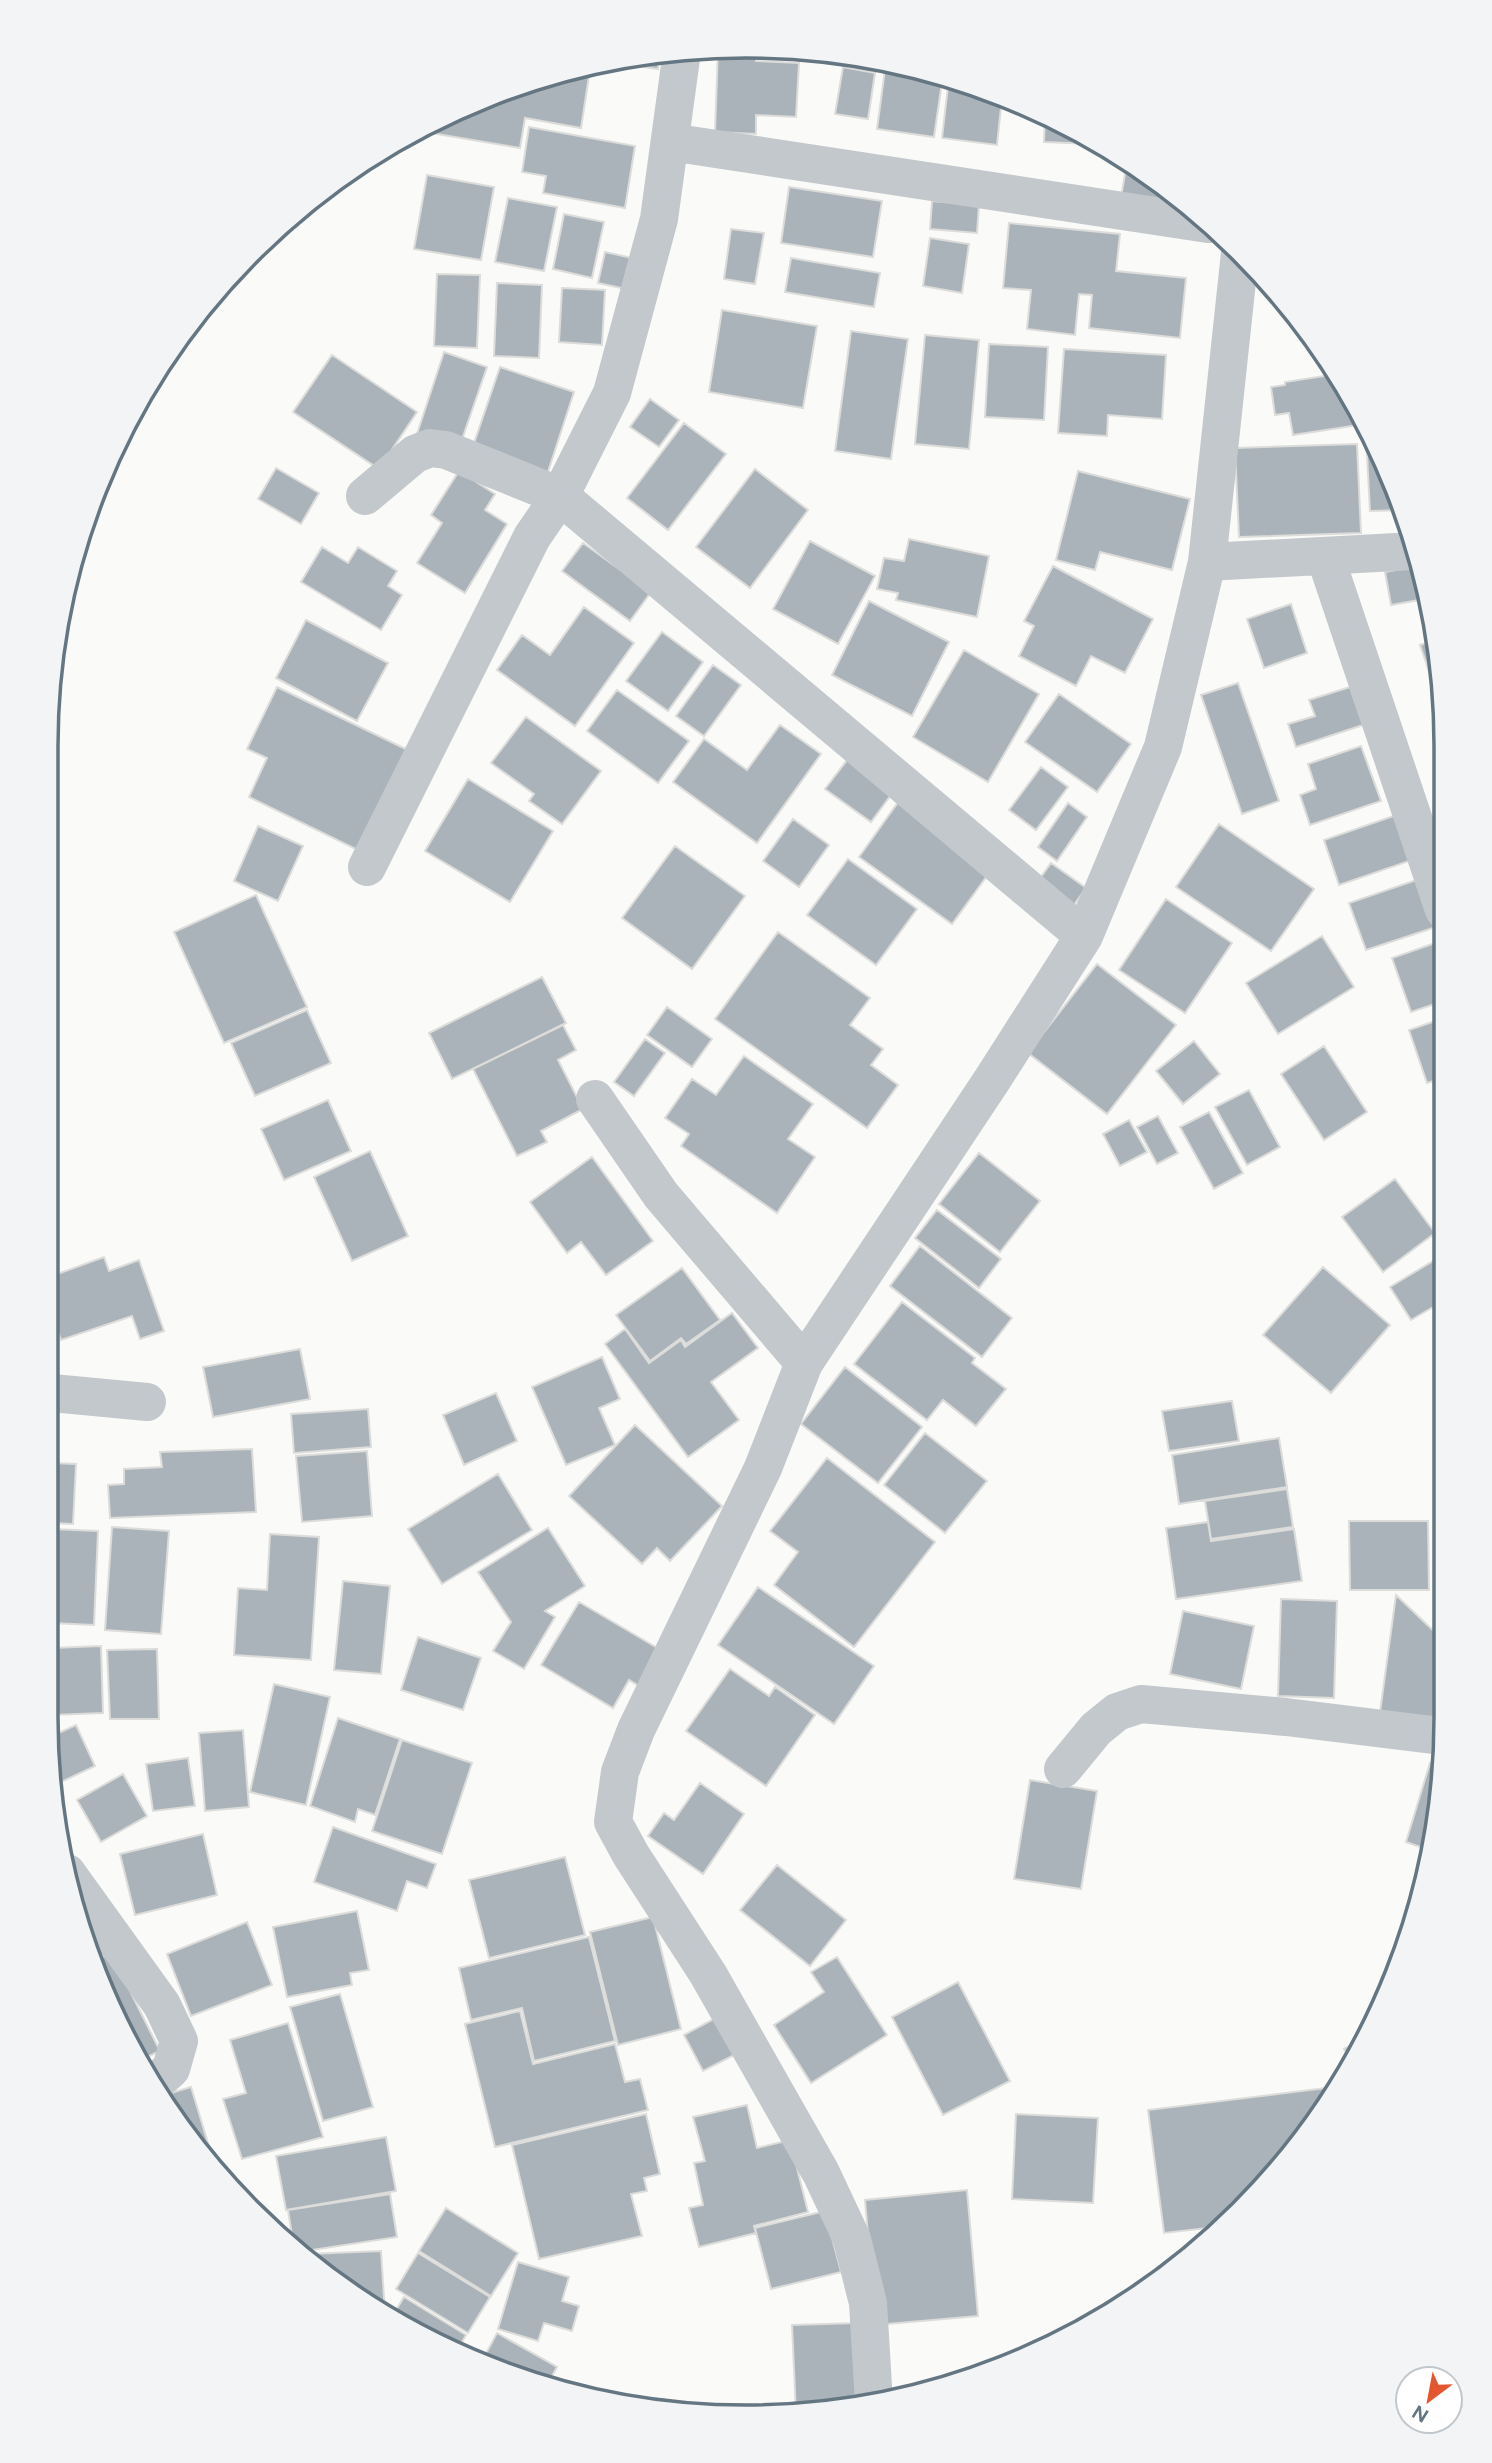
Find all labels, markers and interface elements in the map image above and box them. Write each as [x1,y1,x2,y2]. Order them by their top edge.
north arrow [1394,2365,1464,2435]
text: N [1408,2400,1433,2428]

